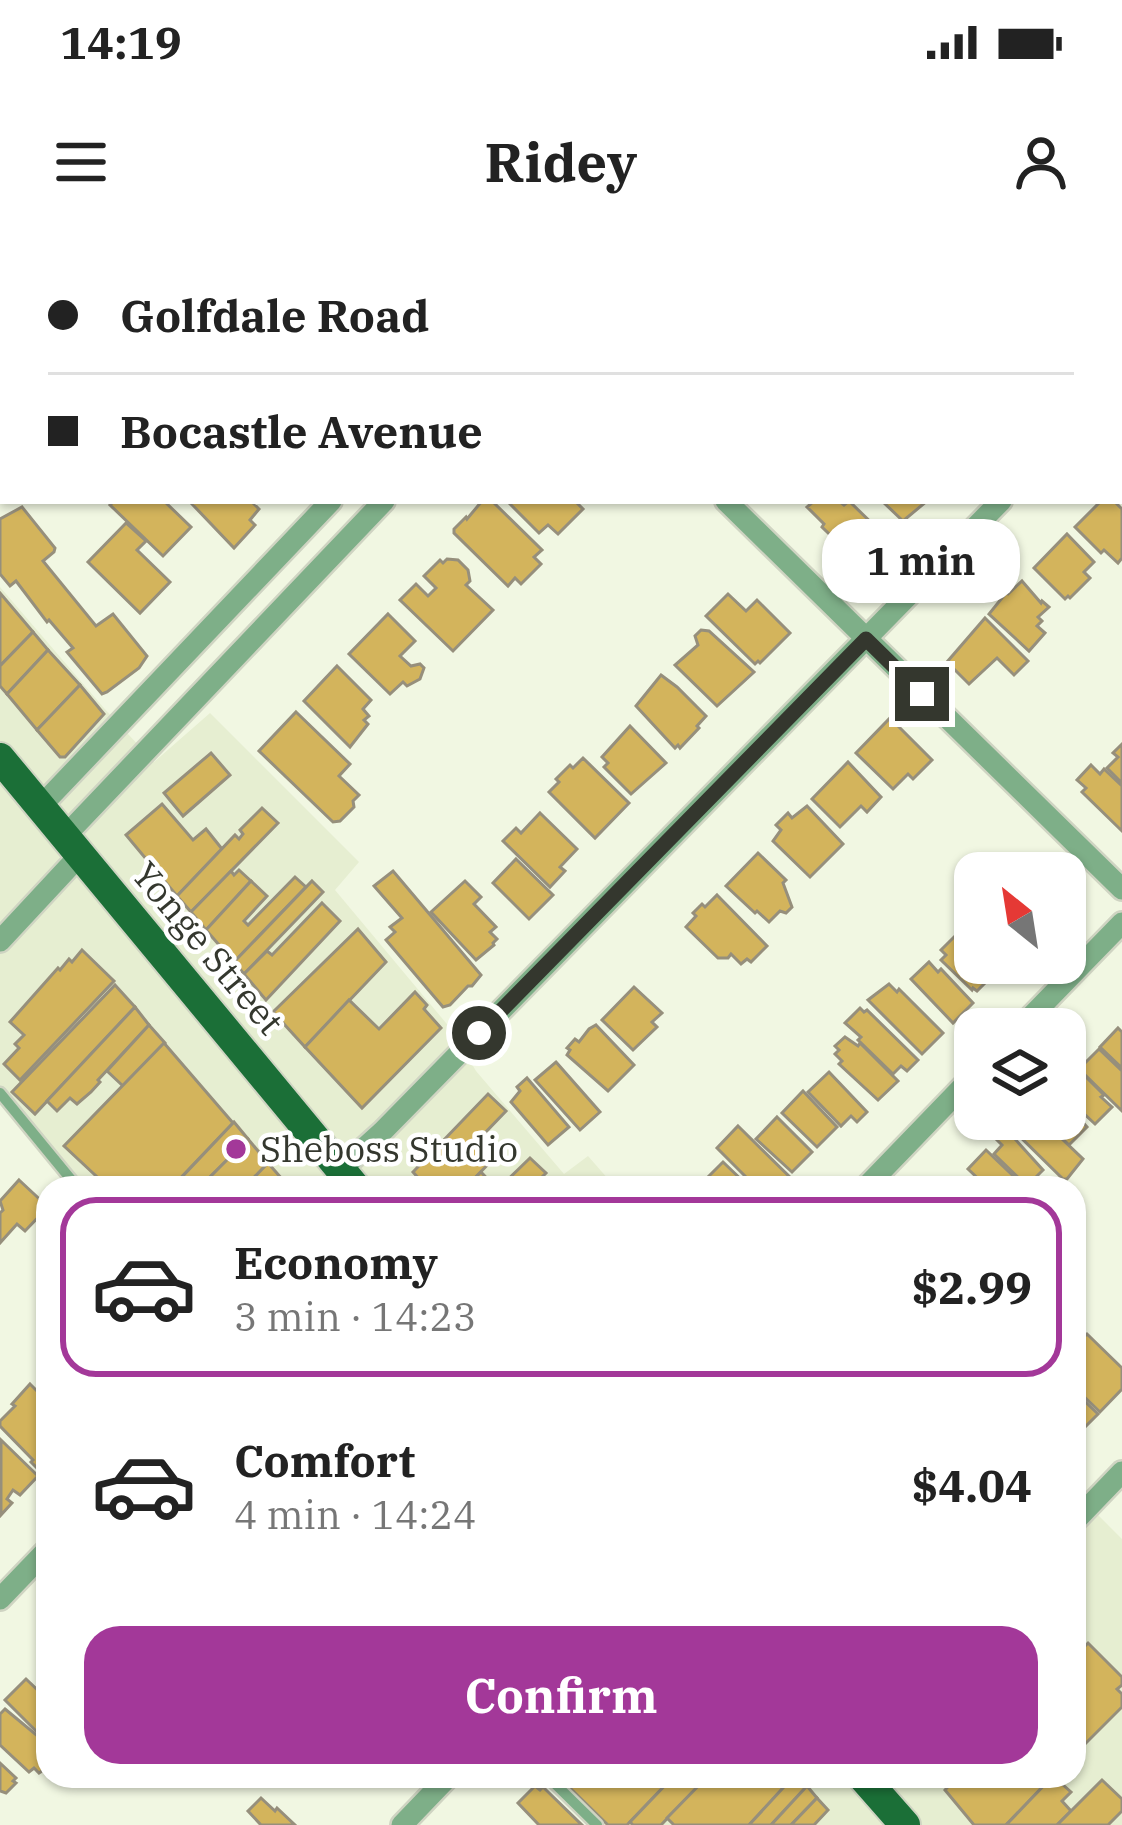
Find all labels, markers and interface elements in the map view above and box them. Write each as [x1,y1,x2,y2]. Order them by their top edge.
text: 14:19 [60,13,182,71]
text: Ridey [485,127,637,197]
icon: menu [48,129,114,195]
icon: person [1008,129,1074,195]
text: Golfdale Road [120,286,430,344]
text: Bocastle Avenue [120,402,483,460]
callout: 1 min [823,520,1021,604]
text: 1 min [866,535,976,586]
route end [895,667,949,721]
street label: Yonge Street [122,851,294,1044]
north arrow [954,852,1086,984]
map controls [954,852,1086,1140]
route start [452,1006,506,1060]
button: layers [954,1008,1086,1140]
place label: Sheboss Studio [260,1125,518,1172]
marker: Sheboss Studio [223,1136,249,1162]
icon: car [90,1233,198,1341]
text: Economy [234,1233,438,1291]
text: $2.99 [912,1258,1032,1316]
text: 3 min · 14:23 [234,1291,476,1342]
icon: car [90,1431,198,1539]
text: Comfort [234,1431,415,1489]
text: $4.04 [912,1456,1032,1514]
text: 4 min · 14:24 [234,1489,476,1540]
button: Confirm [84,1626,1038,1764]

